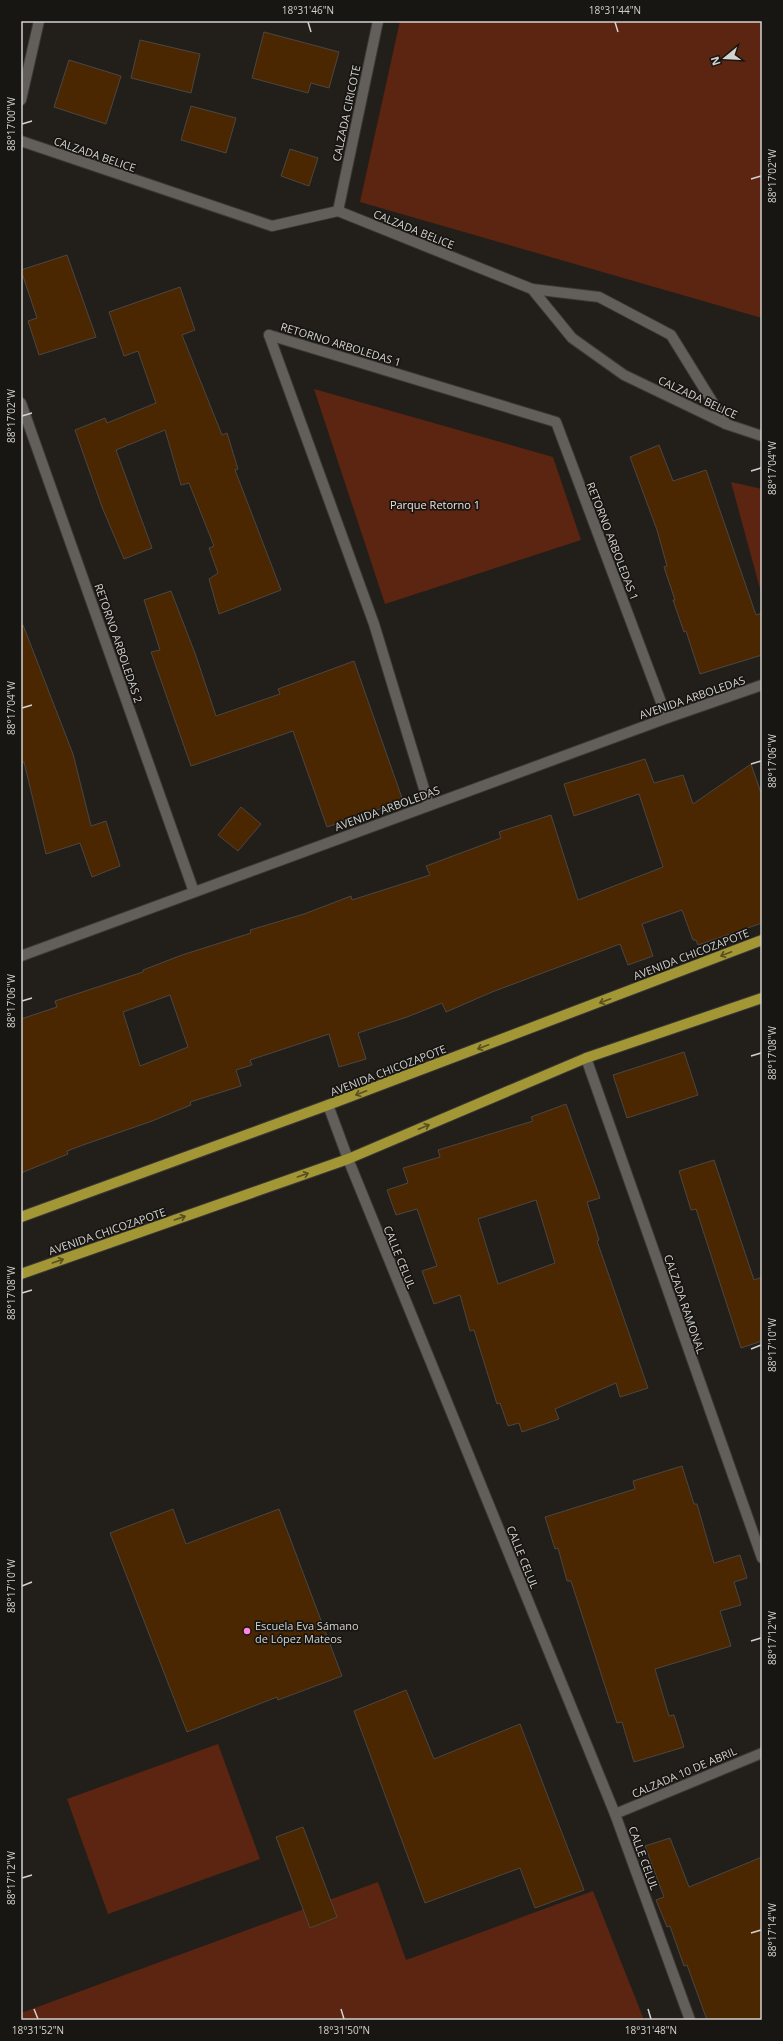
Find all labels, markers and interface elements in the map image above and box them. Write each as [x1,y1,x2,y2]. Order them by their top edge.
text: 18°31'46"N [282,3,334,17]
text: 18°31'44"N [589,3,641,17]
north arrow [705,38,745,78]
text: N [706,55,724,68]
street label: CALZADA CIRICOTE [328,63,364,163]
text: 88°17'00"W [4,96,18,151]
street label: CALZADA BELICE [52,133,138,175]
text: 88°17'02"W [765,148,779,203]
street label: CALZADA BELICE [371,206,457,252]
street label: RETORNO ARBOLEDAS 1 [279,318,403,370]
street label: CALZADA BELICE [656,372,740,422]
text: 88°17'02"W [4,388,18,443]
text: 88°17'04"W [765,440,779,495]
street label: RETORNO ARBOLEDAS 1 [584,480,642,602]
park label: Parque Retorno 1 [390,497,480,512]
street label: RETORNO ARBOLEDAS 2 [91,581,147,705]
street label: AVENIDA ARBOLEDAS [637,672,747,722]
text: 88°17'04"W [4,680,18,735]
text: 88°17'06"W [765,733,779,788]
street label: AVENIDA ARBOLEDAS [332,782,442,834]
street label: AVENIDA CHICOZAPOTE [631,925,751,983]
one-way arrow [720,950,732,958]
text: 88°17'06"W [4,973,18,1028]
one-way arrow [599,997,611,1005]
text: 88°17'08"W [765,1025,779,1080]
street label: AVENIDA CHICOZAPOTE [328,1041,448,1099]
one-way arrow [477,1043,489,1051]
one-way arrow [356,1089,368,1097]
one-way arrow [417,1123,429,1130]
one-way arrow [296,1171,309,1178]
street label: AVENIDA CHICOZAPOTE [46,1204,168,1258]
one-way arrow [174,1214,187,1221]
street label: CALLE CELUL [381,1223,420,1291]
street label: CALZADA RAMONAL [661,1252,709,1356]
one-way arrow [51,1257,64,1264]
text: 88°17'08"W [4,1265,18,1320]
text: 88°17'10"W [765,1317,779,1372]
street label: CALLE CELUL [504,1523,543,1591]
text: 88°17'10"W [4,1558,18,1613]
text: 88°17'12"W [765,1610,779,1665]
place label: Escuela Eva Sámano de López Mateos [255,1618,359,1646]
marker: Escuela Eva Sámano de López Mateos [242,1626,252,1636]
street label: CALZADA 10 DE ABRIL [629,1743,739,1801]
street label: CALLE CELUL [626,1824,663,1892]
text: 88°17'12"W [4,1850,18,1905]
text: 88°17'14"W [765,1902,779,1957]
text: 18°31'52"N [12,2023,64,2037]
text: 18°31'50"N [318,2023,370,2037]
text: 18°31'48"N [625,2023,677,2037]

